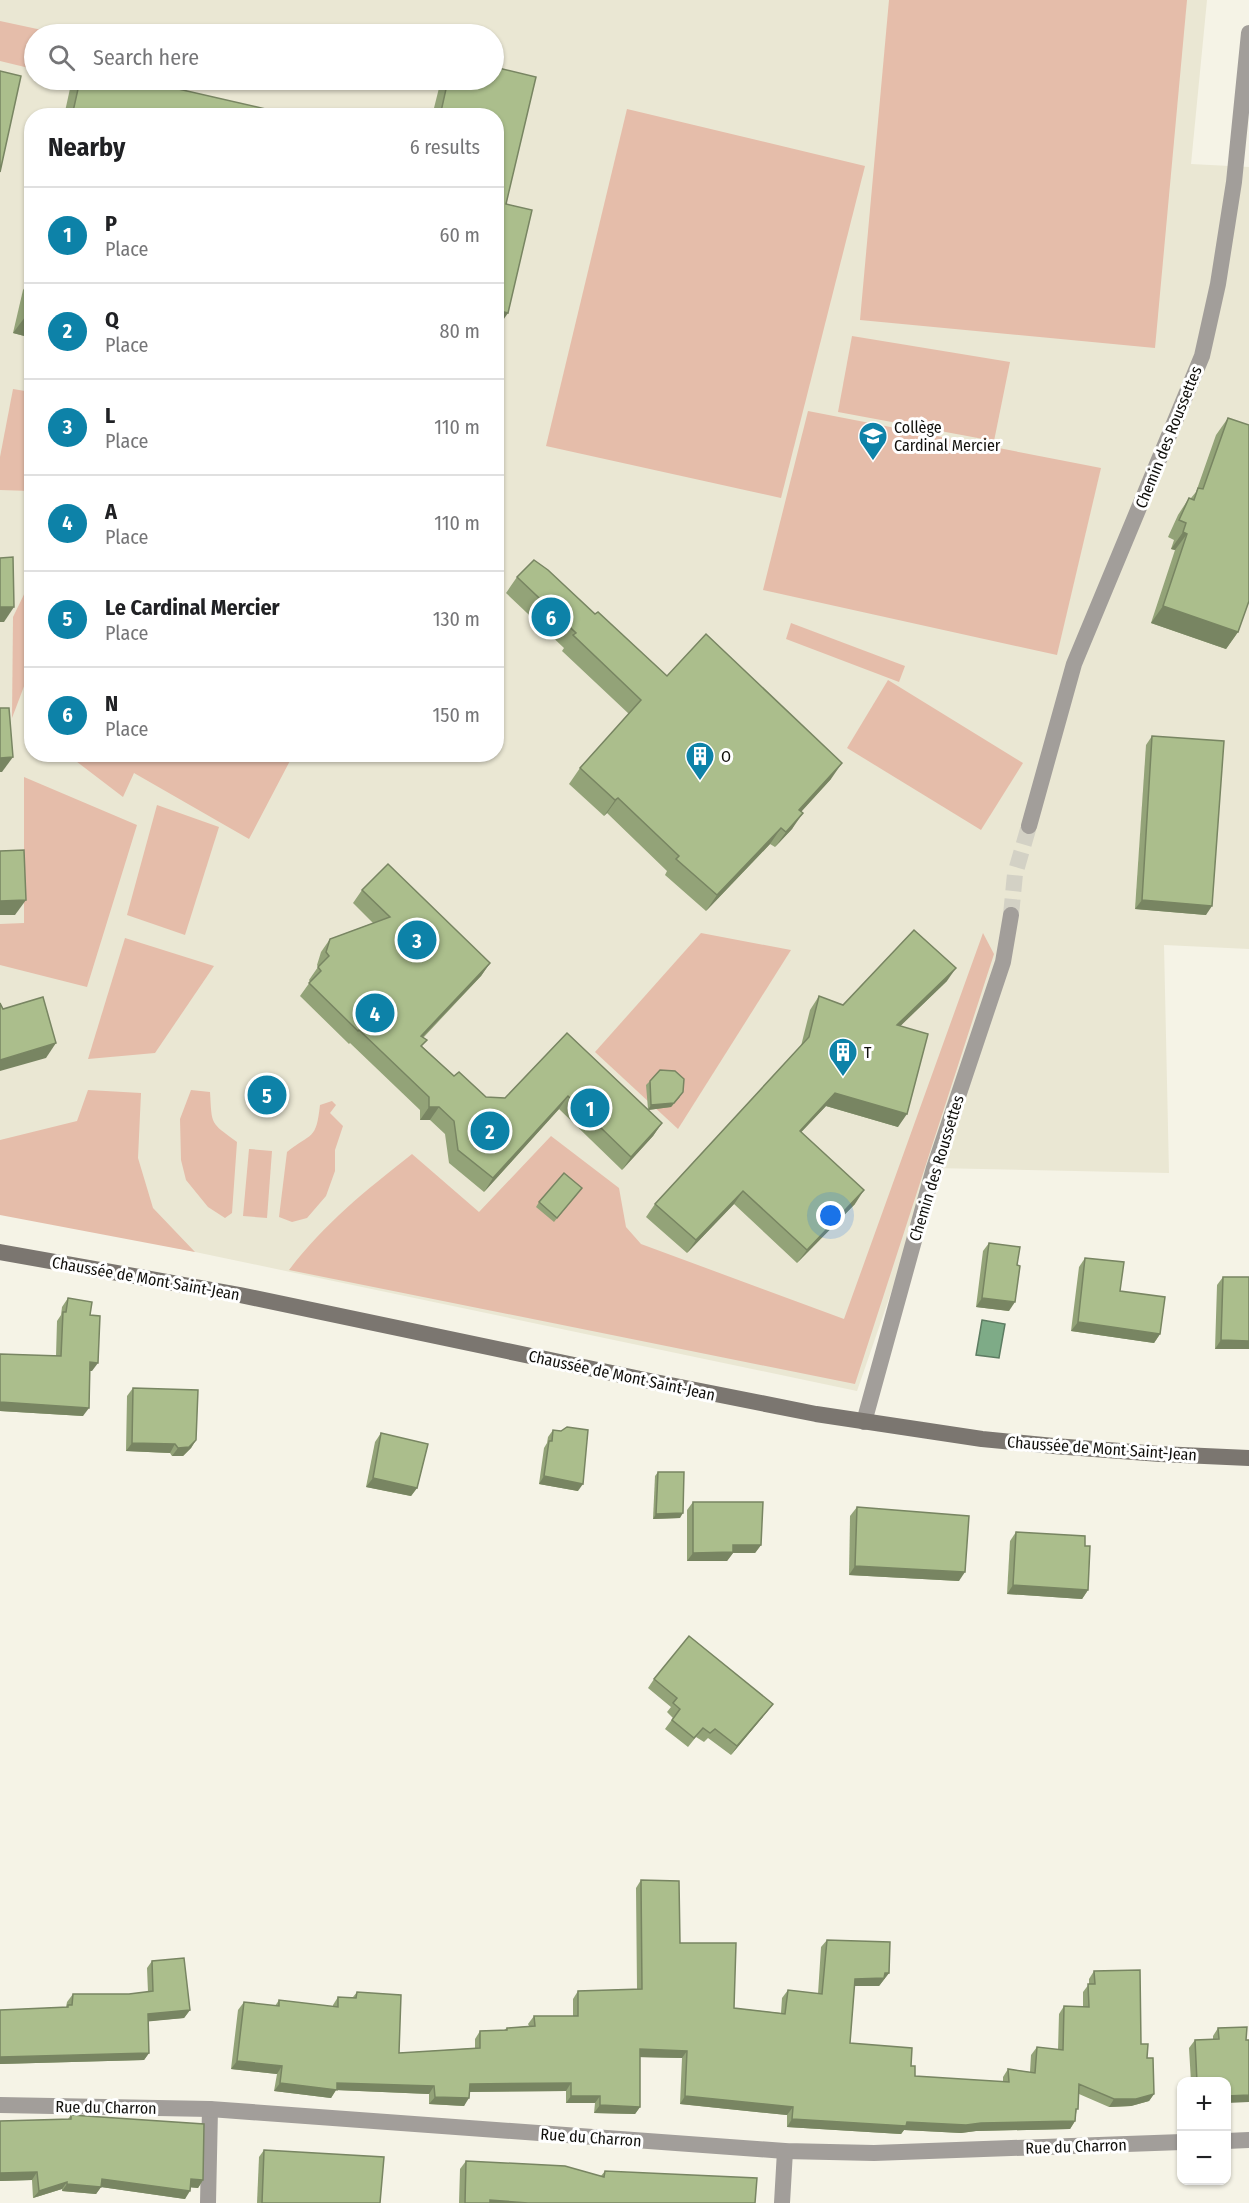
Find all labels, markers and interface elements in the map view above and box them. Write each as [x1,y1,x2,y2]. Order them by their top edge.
search box [24,24,504,90]
icon: search [45,41,78,74]
text: Search here [93,44,199,71]
text: Nearby [48,132,125,163]
text: 6 results [410,135,480,159]
text: P [105,210,117,237]
text: 1 [63,223,72,247]
text: 60 m [440,223,480,247]
text: Place [105,237,148,261]
text: Q [105,306,119,333]
text: 2 [63,319,72,343]
text: 80 m [440,319,480,343]
text: Place [105,333,148,357]
street label: Chemin des Roussettes [1131,363,1206,511]
text: L [105,402,115,429]
text: 3 [63,415,72,439]
text: 110 m [434,415,480,439]
place label: Collège Cardinal Mercier [894,418,1001,455]
school or university icon: Collège Cardinal Mercier [857,420,889,462]
text: Place [105,429,148,453]
text: A [105,498,117,525]
text: 4 [62,511,73,535]
text: 110 m [434,511,480,535]
text: Place [105,525,148,549]
text: Le Cardinal Mercier [105,594,280,621]
pin: 6 [532,594,570,640]
text: 5 [63,607,72,631]
text: 130 m [433,607,480,631]
text: Place [105,621,148,645]
text: N [105,690,118,717]
text: 6 [62,703,73,727]
text: 150 m [433,703,480,727]
text: Place [105,717,148,741]
building icon: O [684,740,716,782]
place label: O [721,747,731,766]
pin: 3 [398,918,436,962]
pin: 4 [356,990,394,1036]
building icon: T [827,1036,859,1078]
place label: T [864,1043,872,1062]
pin: 5 [248,1072,286,1118]
pin: 1 [570,1086,610,1130]
street label: Chemin des Roussettes [905,1093,968,1243]
pin: 2 [470,1108,510,1154]
your location [816,1201,845,1230]
street label: Chaussée de Mont Saint-Jean [51,1253,241,1304]
street label: Chaussée de Mont Saint-Jean [527,1346,717,1405]
street label: Chaussée de Mont Saint-Jean [1006,1432,1197,1465]
map controls [1177,2077,1231,2185]
button: + [1177,2077,1231,2131]
street label: Rue du Charron [55,2097,157,2118]
street label: Rue du Charron [540,2124,642,2151]
button: − [1177,2131,1231,2185]
street label: Rue du Charron [1025,2135,1127,2158]

